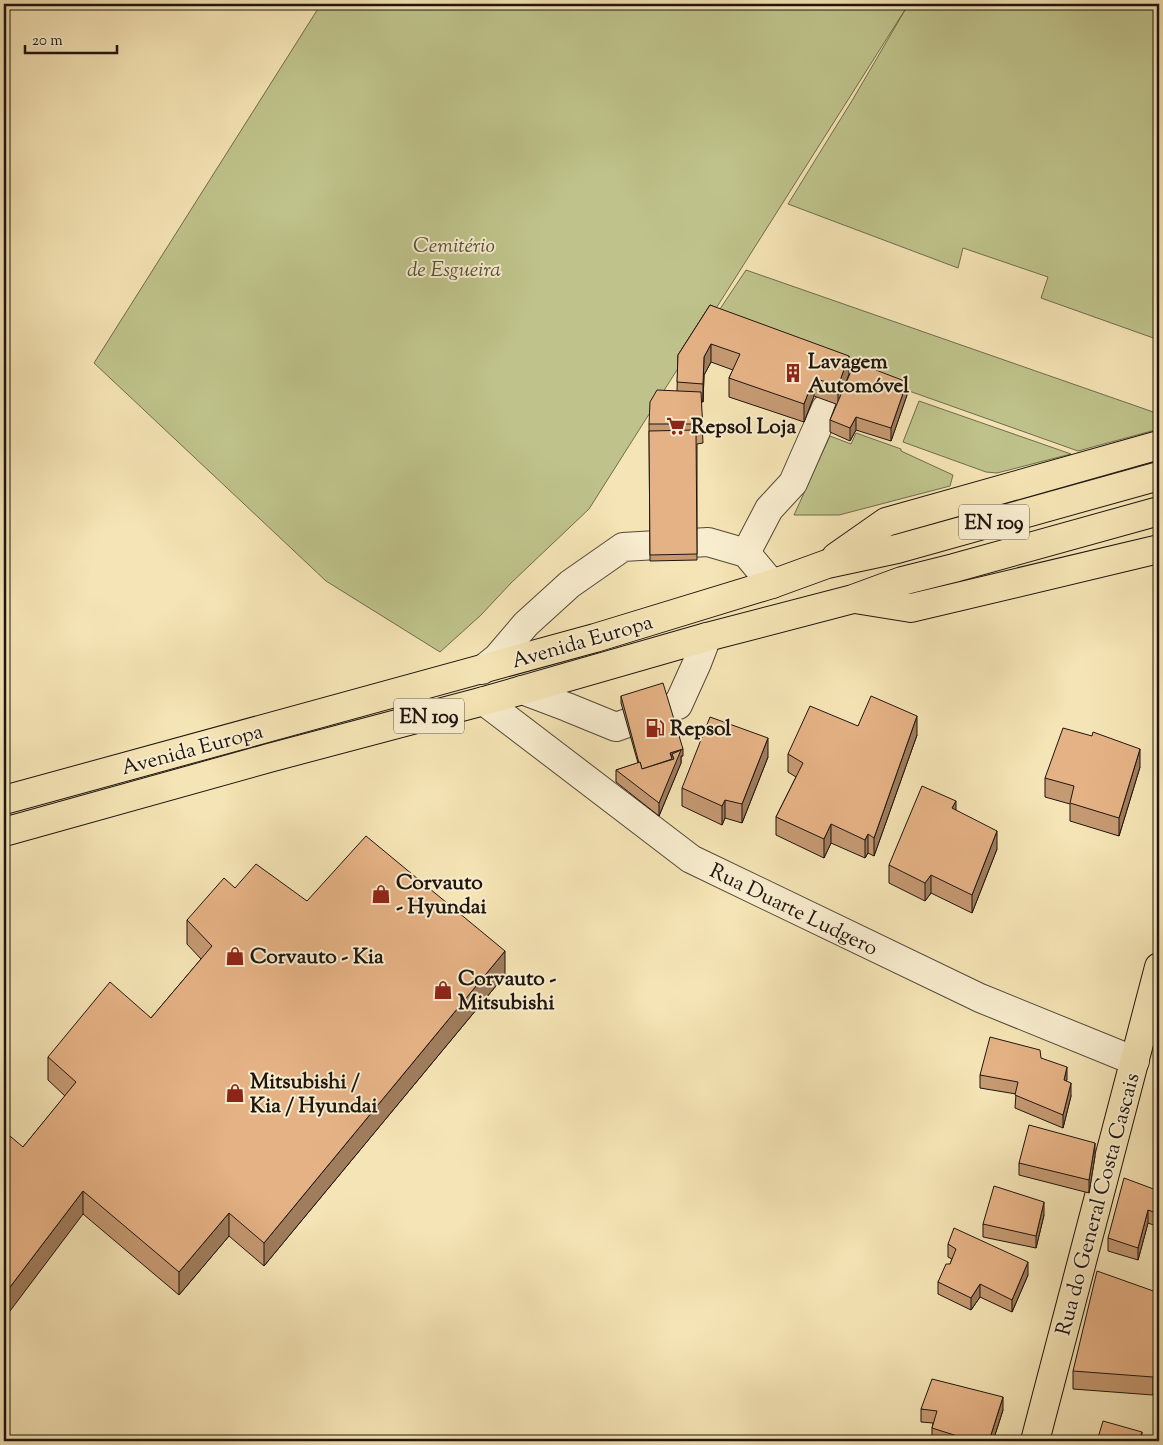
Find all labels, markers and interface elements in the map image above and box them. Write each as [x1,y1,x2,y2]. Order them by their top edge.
scale bar [25,22,118,54]
text: 20 m [32,31,63,52]
park label: Cemitério de Esgueira [407,232,501,286]
place label: Lavagem Automóvel [808,348,909,402]
building icon: Lavagem Automóvel [782,362,804,384]
place label: Repsol Loja [691,413,797,443]
supermarket icon: Repsol Loja [665,415,687,437]
road number: EN 109 [959,504,1029,540]
street label: Avenida Europa [508,608,657,677]
road number: EN 109 [394,698,464,734]
place label: Repsol [670,715,731,745]
fuel station icon: Repsol [644,717,666,739]
street label: Avenida Europa [118,718,267,784]
street label: Rua Duarte Ludgero [704,857,882,965]
place label: Corvauto - Hyundai [396,869,487,923]
shop icon: Corvauto - Hyundai [370,883,392,905]
place label: Corvauto - Kia [250,943,384,973]
shop icon: Corvauto - Kia [224,945,246,967]
place label: Corvauto - Mitsubishi [458,965,556,1019]
shop icon: Corvauto - Mitsubishi [432,979,454,1001]
place label: Mitsubishi / Kia / Hyundai [250,1068,377,1122]
street label: Rua do General Costa Cascais [1049,1070,1148,1339]
shop icon: Mitsubishi / Kia / Hyundai [224,1082,246,1104]

